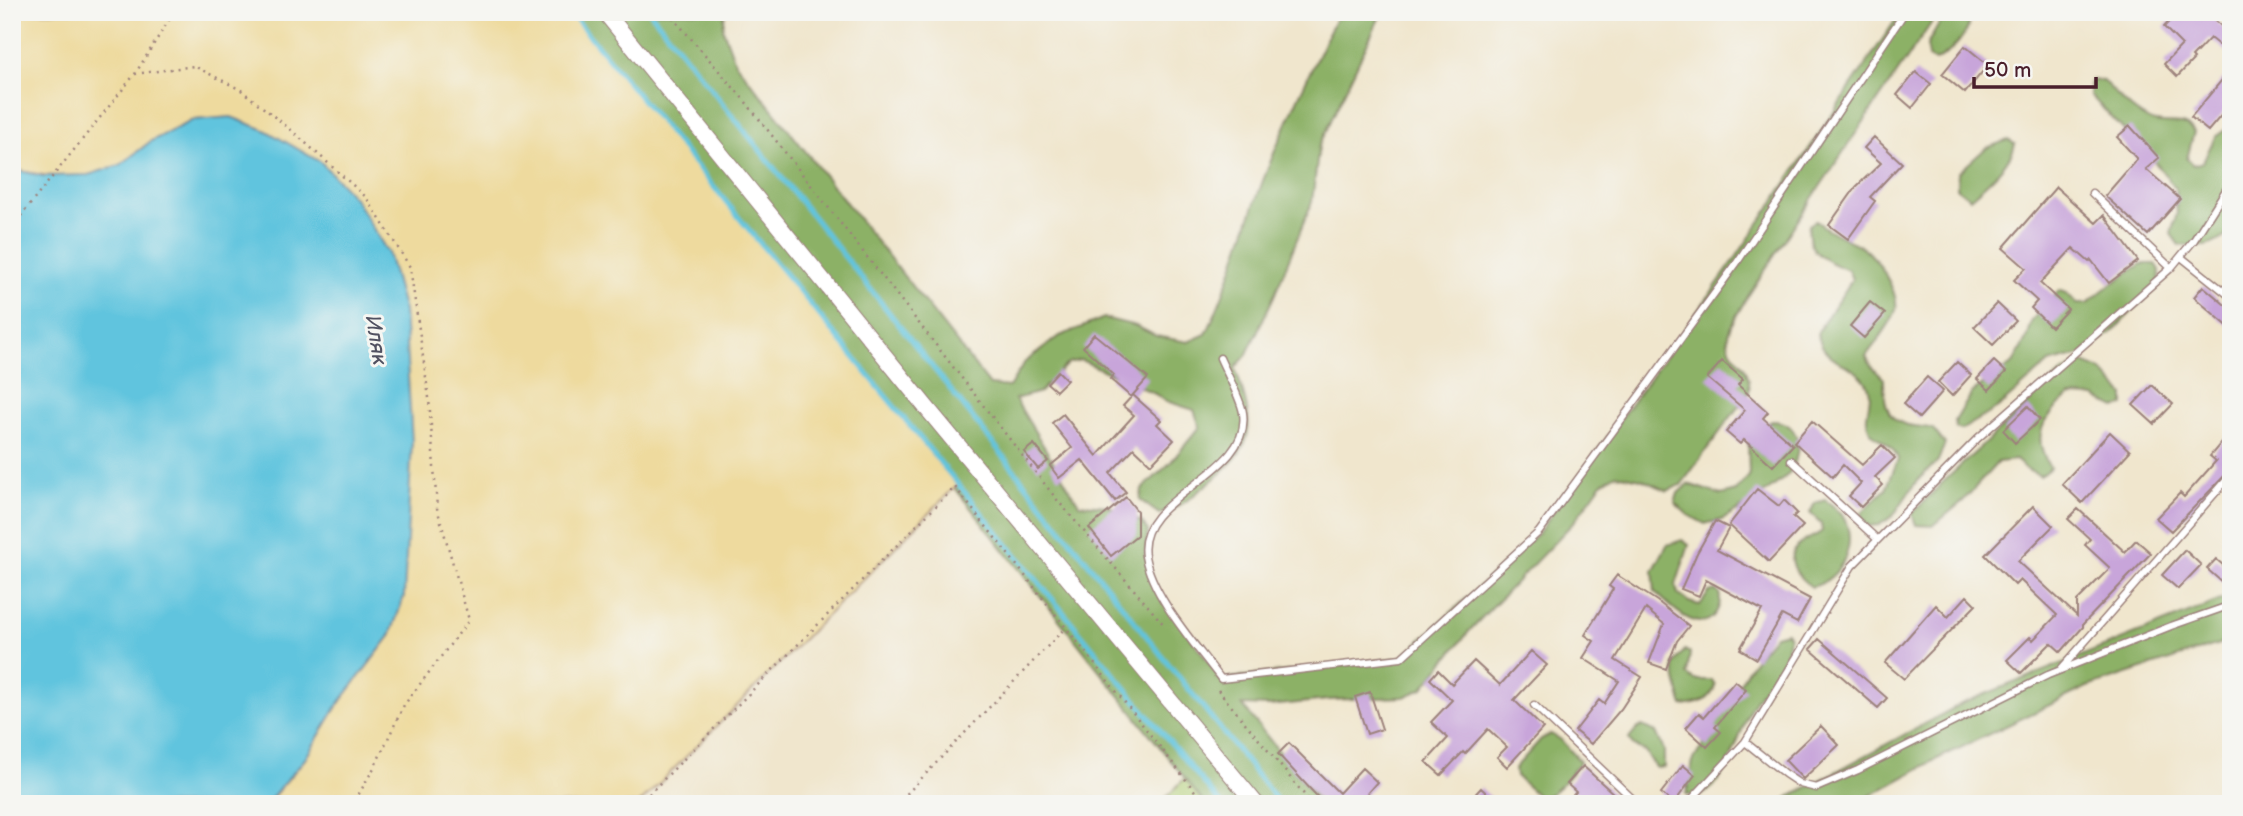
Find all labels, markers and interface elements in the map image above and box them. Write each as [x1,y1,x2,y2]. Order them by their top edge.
scale bar [1974,46,2096,90]
text: 50 m [1984,58,2031,83]
water label: Иляк [360,313,392,368]

